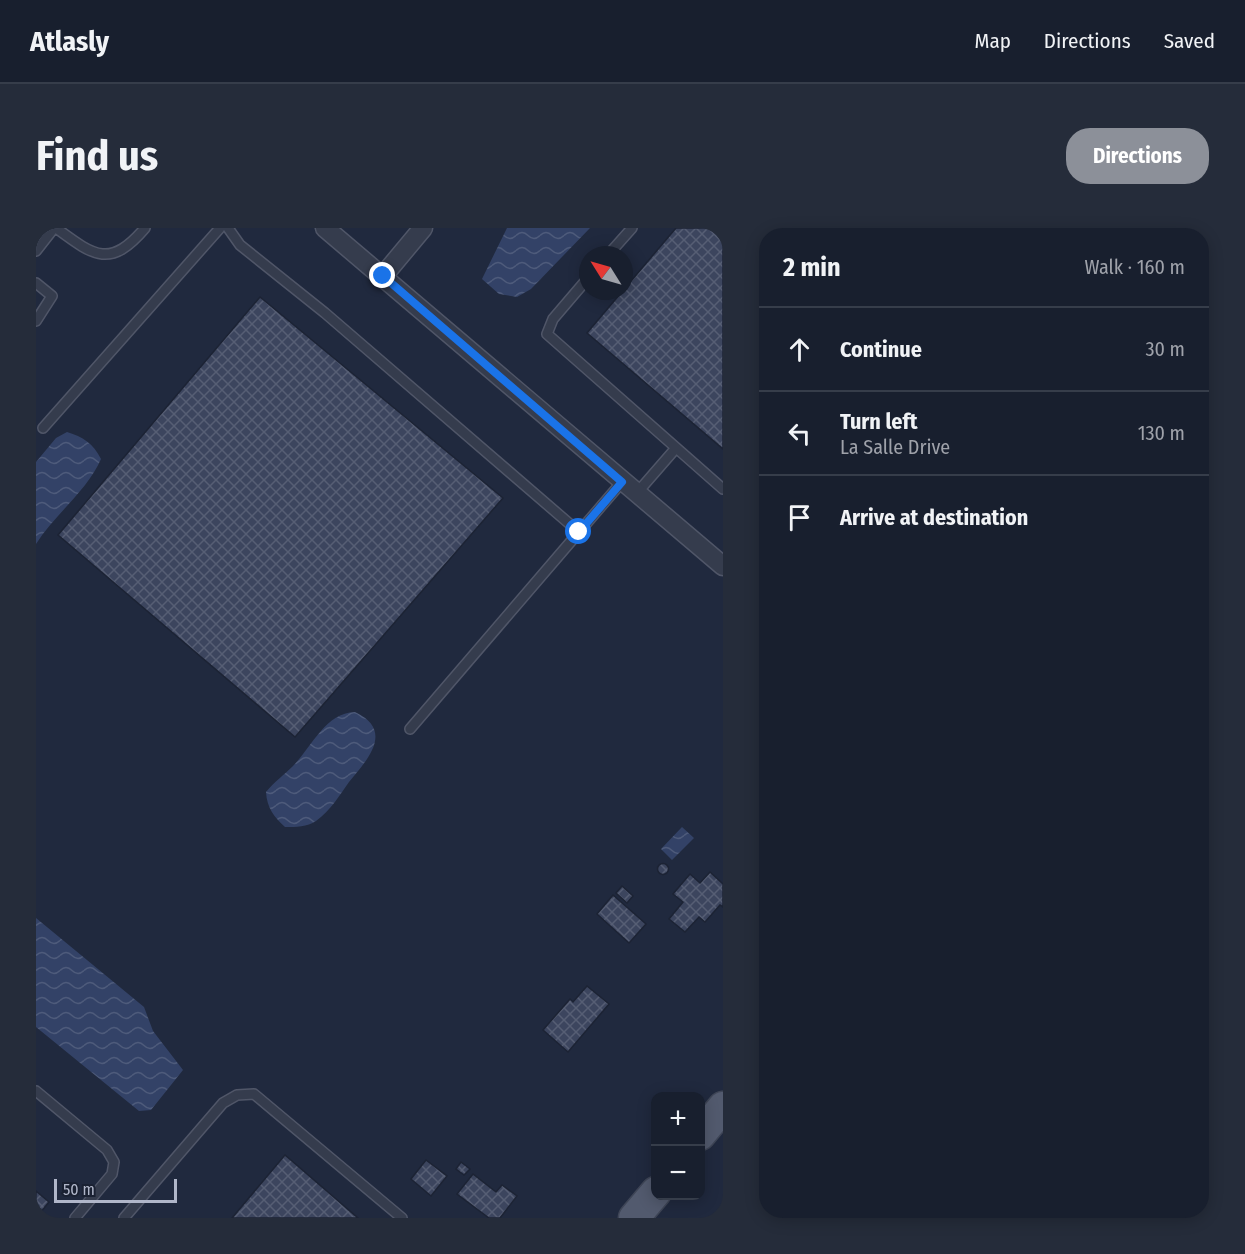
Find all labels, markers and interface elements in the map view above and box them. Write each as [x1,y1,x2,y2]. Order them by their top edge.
text: Atlasly [30,25,109,58]
text: Map [974,28,1011,54]
text: Directions [1044,28,1131,54]
text: Saved [1164,28,1215,54]
button: Directions [1066,128,1209,184]
text: Find us [36,131,158,181]
north arrow [579,246,633,300]
text: 2 min [783,252,841,283]
text: Walk · 160 m [1085,255,1185,279]
route end [369,262,395,288]
icon: ahead [783,333,816,366]
text: Continue [840,336,922,363]
text: 30 m [1145,337,1185,361]
text: Turn left [840,408,918,435]
icon: left [783,417,816,450]
text: 130 m [1138,421,1185,445]
text: La Salle Drive [840,435,950,459]
icon: arrive [783,501,816,534]
text: Arrive at destination [840,504,1028,531]
route start [565,518,591,544]
map controls [651,1092,705,1200]
button: + [651,1092,705,1146]
button: − [651,1146,705,1200]
scale bar [54,1176,177,1204]
text: 50 m [63,1180,95,1199]

